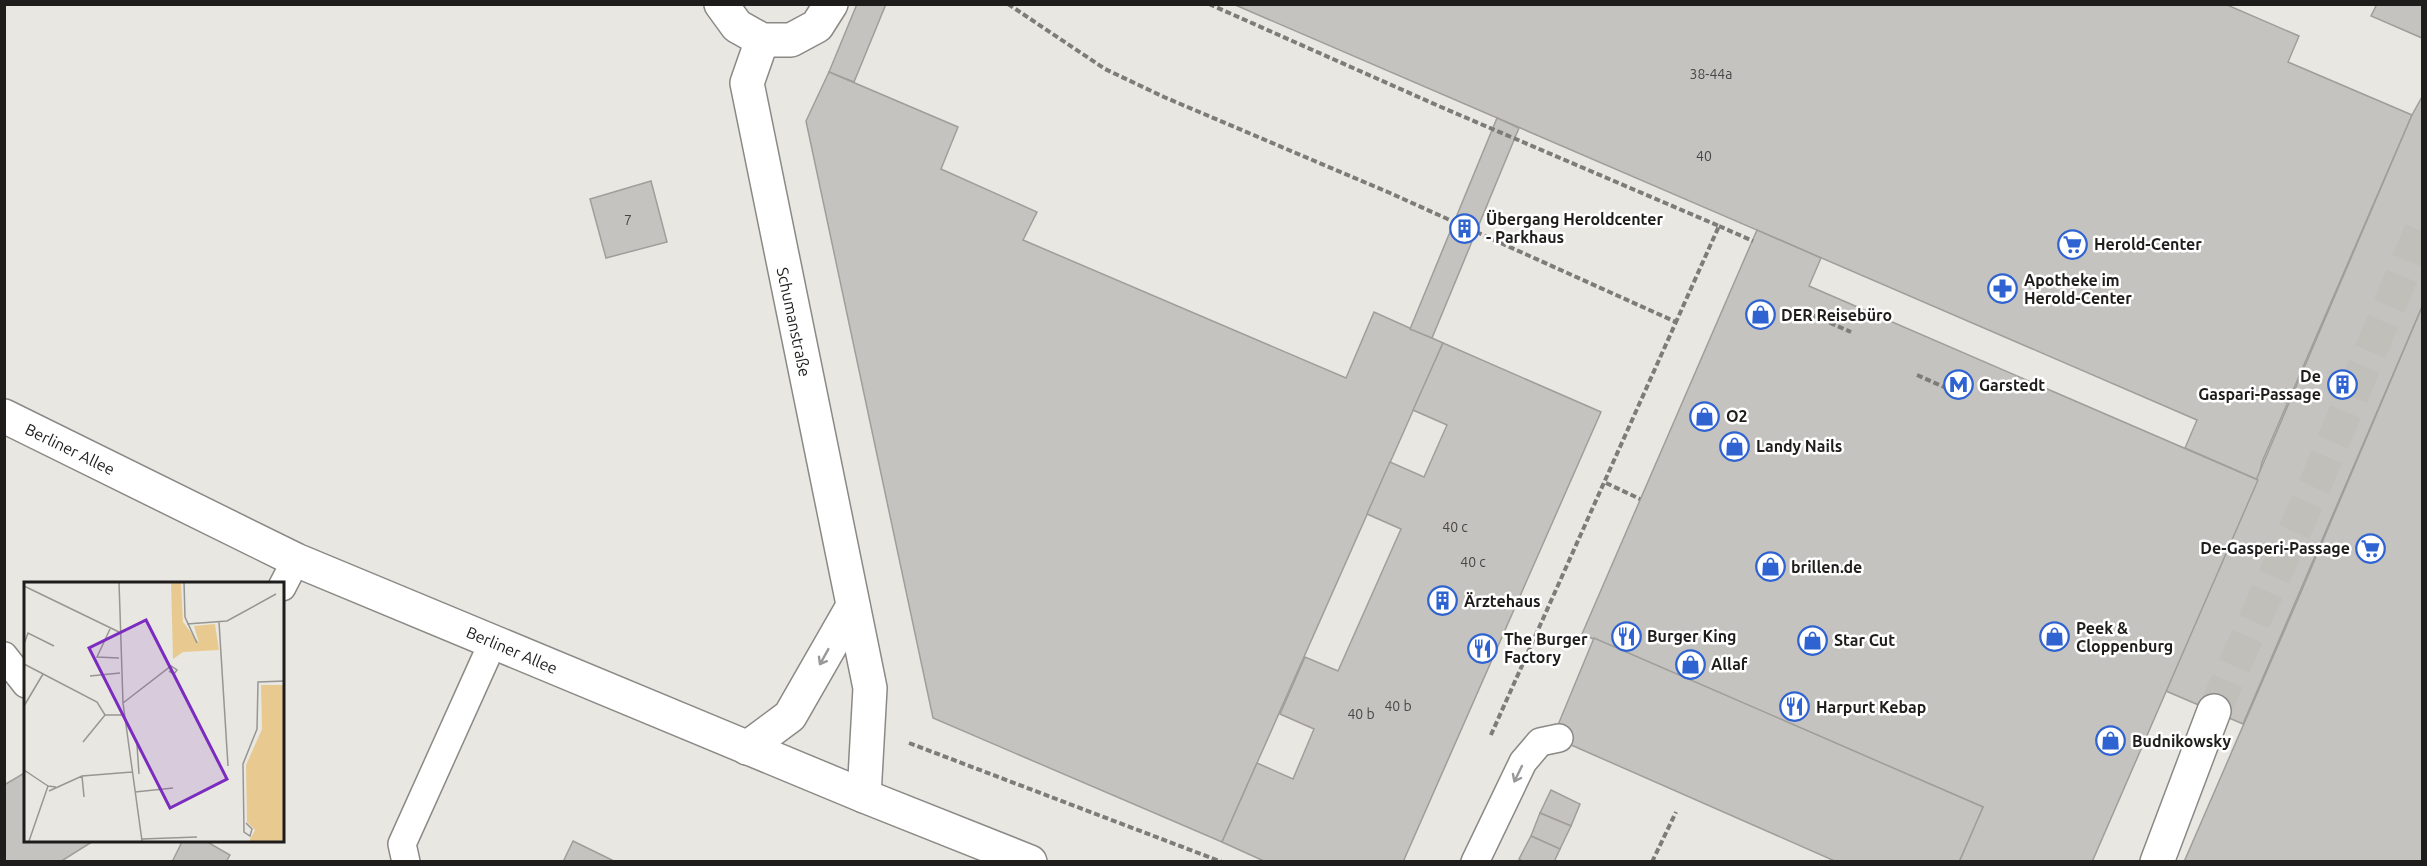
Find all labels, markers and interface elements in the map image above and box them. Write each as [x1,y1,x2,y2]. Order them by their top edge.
house number: 38-44a [1690,66,1732,82]
house number: 40 [1696,148,1712,164]
place label: Übergang Heroldcenter - Parkhaus [1486,209,1663,246]
house number: 7 [624,212,632,228]
building icon: Übergang Heroldcenter - Parkhaus [1449,212,1481,244]
supermarket icon: Herold-Center [2057,228,2089,260]
place label: Herold-Center [2094,235,2202,253]
street label: Schumanstraße [774,266,814,378]
place label: Apotheke im Herold-Center [2024,271,2132,307]
pharmacy icon: Apotheke im Herold-Center [1987,273,2019,305]
shop icon: DER Reisebüro [1744,299,1776,331]
place label: DER Reisebüro [1781,306,1892,324]
place label: De Gaspari-Passage [2198,367,2321,403]
metro station icon: Garstedt [1942,369,1974,401]
building icon: De Gaspari-Passage [2326,369,2358,401]
place label: Garstedt [1979,376,2045,394]
shop icon: O2 [1689,400,1721,432]
place label: O2 [1726,407,1748,425]
street label: Berliner Allee [22,420,118,478]
shop icon: Landy Nails [1719,430,1751,462]
place label: Landy Nails [1756,437,1842,455]
house number: 40 c [1442,519,1468,535]
supermarket icon: De-Gasperi-Passage [2355,532,2387,564]
place label: De-Gasperi-Passage [2200,539,2350,557]
shop icon: brillen.de [1754,551,1786,583]
house number: 40 c [1460,554,1486,570]
place label: brillen.de [1791,558,1862,576]
inset map [24,582,284,842]
building icon: Ärztehaus [1427,585,1459,617]
place label: Ärztehaus [1464,592,1541,610]
place label: Peek & Cloppenburg [2076,619,2173,655]
restaurant icon: Burger King [1610,620,1642,652]
shop icon: Peek & Cloppenburg [2039,621,2071,653]
street label: Berliner Allee [464,623,560,677]
shop icon: Star Cut [1797,624,1829,656]
place label: Burger King [1647,627,1737,645]
place label: The Burger Factory [1504,630,1588,666]
place label: Star Cut [1834,631,1895,649]
restaurant icon: The Burger Factory [1467,632,1499,664]
one-way arrow [818,647,829,665]
shop icon: Allaf [1674,648,1706,680]
place label: Allaf [1711,655,1748,673]
restaurant icon: Harpurt Kebap [1779,691,1811,723]
house number: 40 b [1384,698,1412,714]
place label: Harpurt Kebap [1816,698,1926,716]
house number: 40 b [1347,706,1375,722]
shop icon: Budnikowsky [2095,725,2127,757]
place label: Budnikowsky [2132,732,2232,750]
one-way arrow [1511,764,1523,782]

